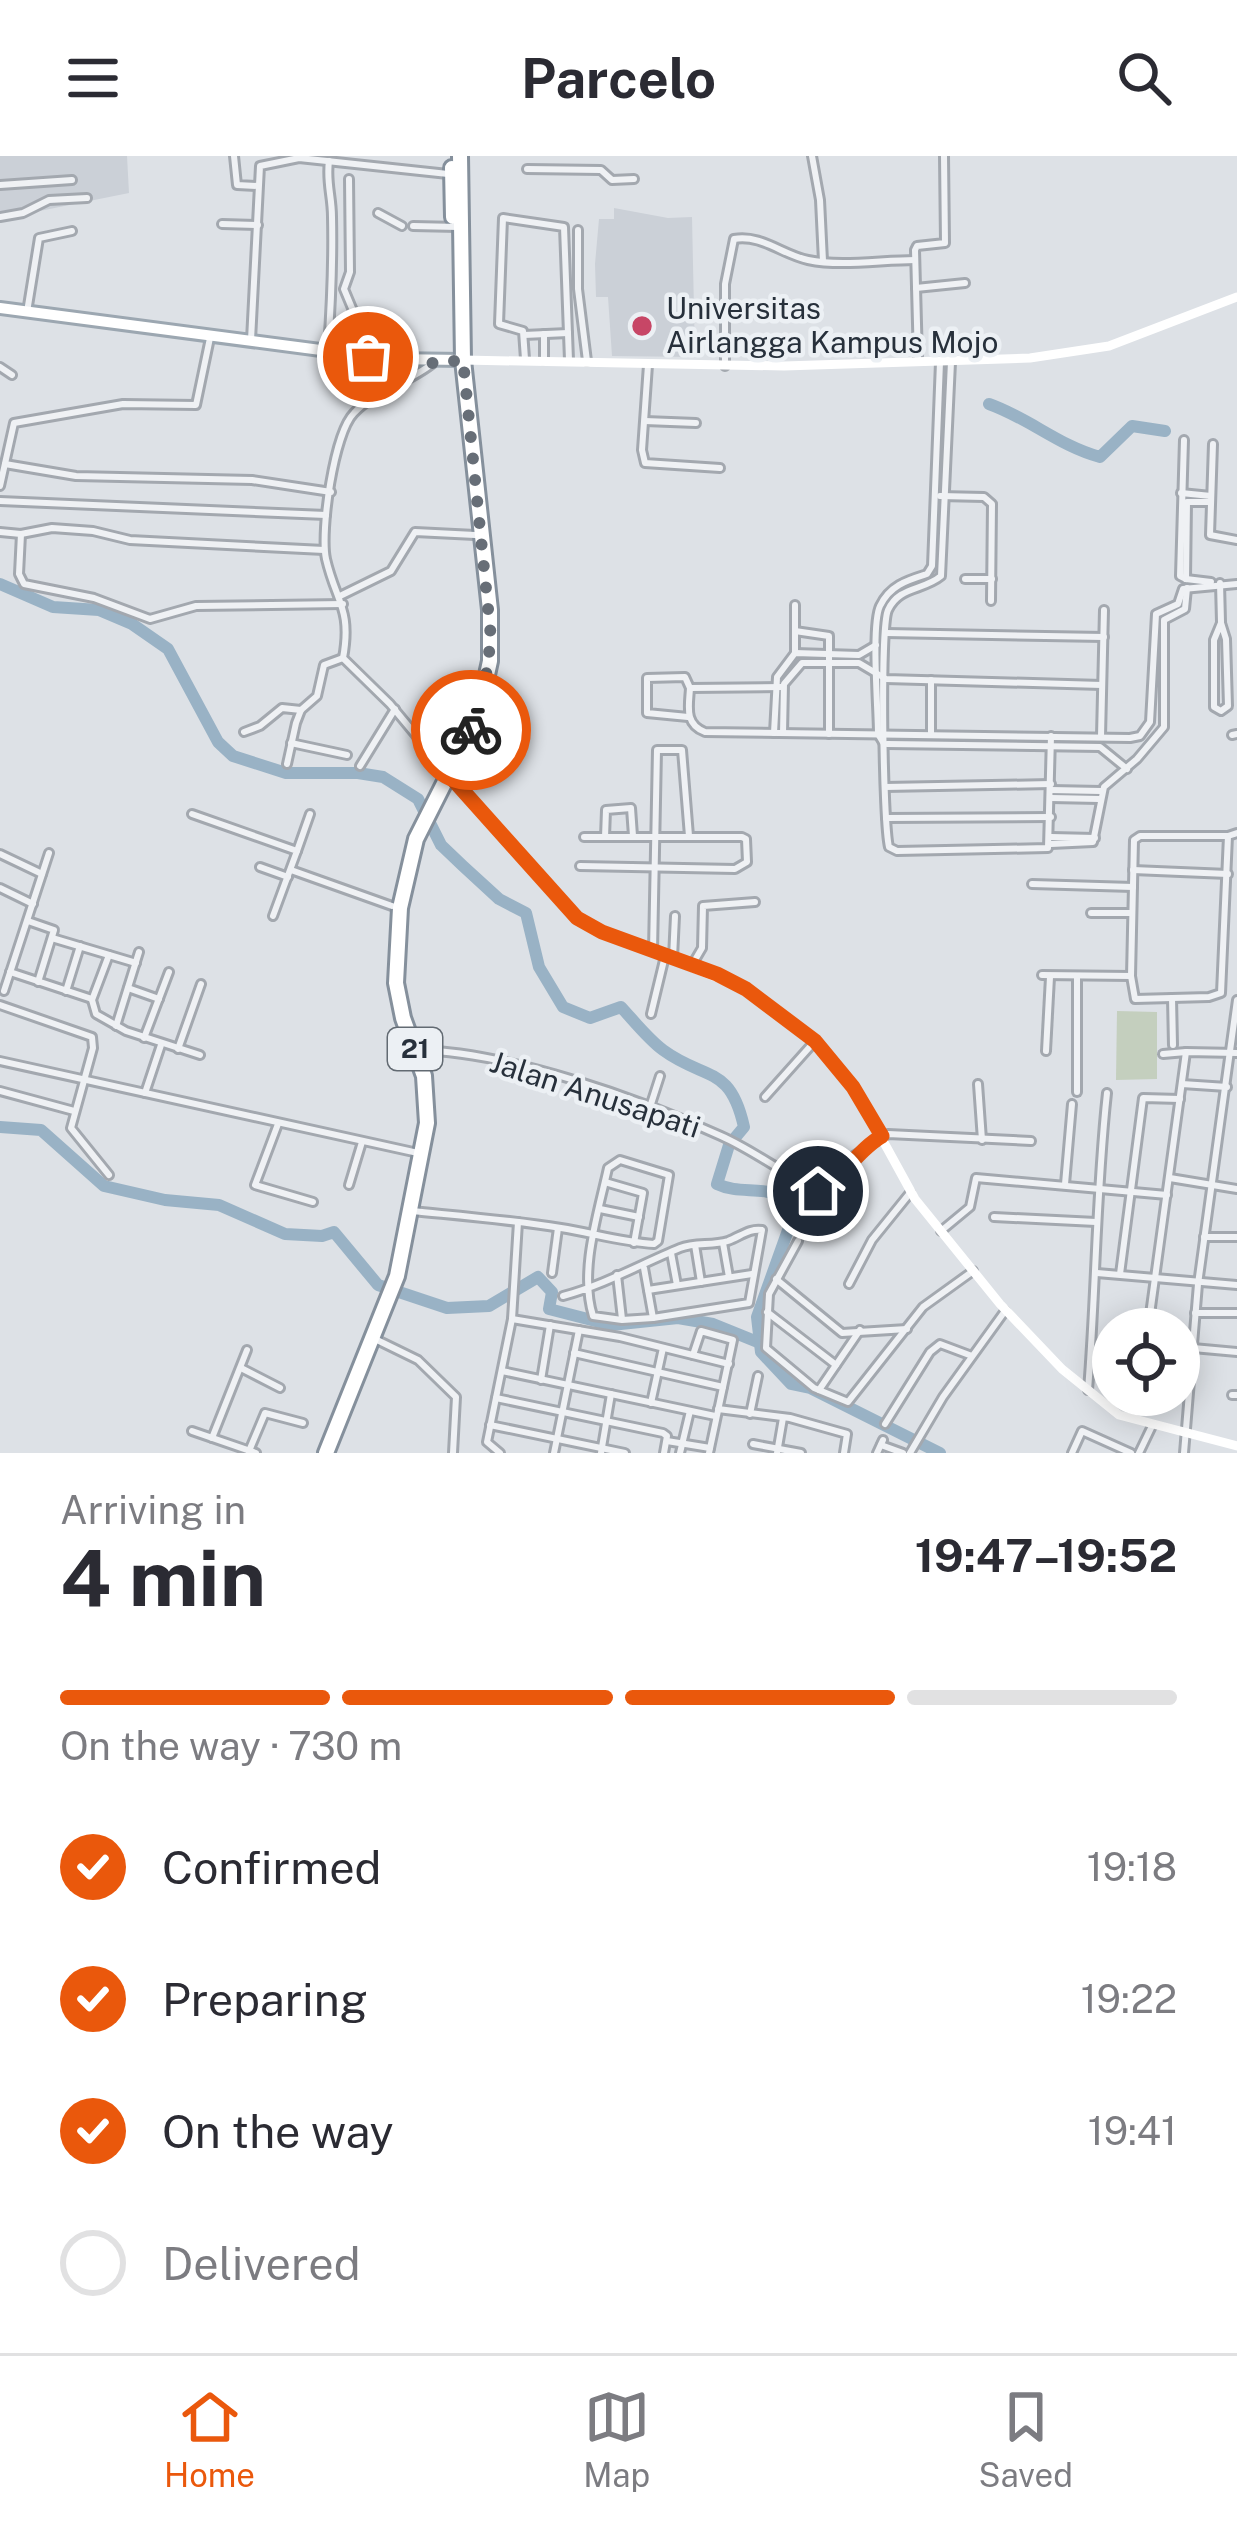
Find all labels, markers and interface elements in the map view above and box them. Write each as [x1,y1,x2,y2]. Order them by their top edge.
icon: menu [60,45,126,111]
icon: search [1111,45,1177,111]
text: Parcelo [521,47,716,110]
place label: Universitas Airlangga Kampus Mojo [666,290,998,360]
pin [317,306,419,408]
marker: Universitas Airlangga Kampus Mojo [629,313,655,339]
icon: bag [335,324,401,390]
courier [411,670,531,790]
icon: bike [438,697,504,763]
road number: 21 [388,1028,442,1070]
street label: Jalan Anusapati [486,1043,705,1145]
pin [767,1140,869,1242]
icon: home [785,1158,851,1224]
map controls [1092,1308,1200,1416]
button: locate [1092,1308,1200,1416]
text: Arriving in [60,1487,246,1533]
text: 19:47–19:52 [915,1529,1177,1582]
text: 4 min [60,1532,266,1624]
text: On the way · 730 m [60,1723,402,1769]
icon: check [60,1834,126,1900]
text: Confirmed [162,1841,381,1894]
text: 19:18 [1087,1844,1177,1890]
icon: check [60,1966,126,2032]
text: Preparing [162,1973,368,2026]
text: 19:22 [1081,1976,1177,2022]
icon: check [60,2098,126,2164]
text: On the way [162,2105,394,2158]
text: 19:41 [1088,2108,1177,2154]
text: Delivered [162,2237,361,2290]
tab: Home [164,2384,255,2494]
tab: Map [583,2384,650,2494]
tab: Saved [978,2384,1073,2494]

